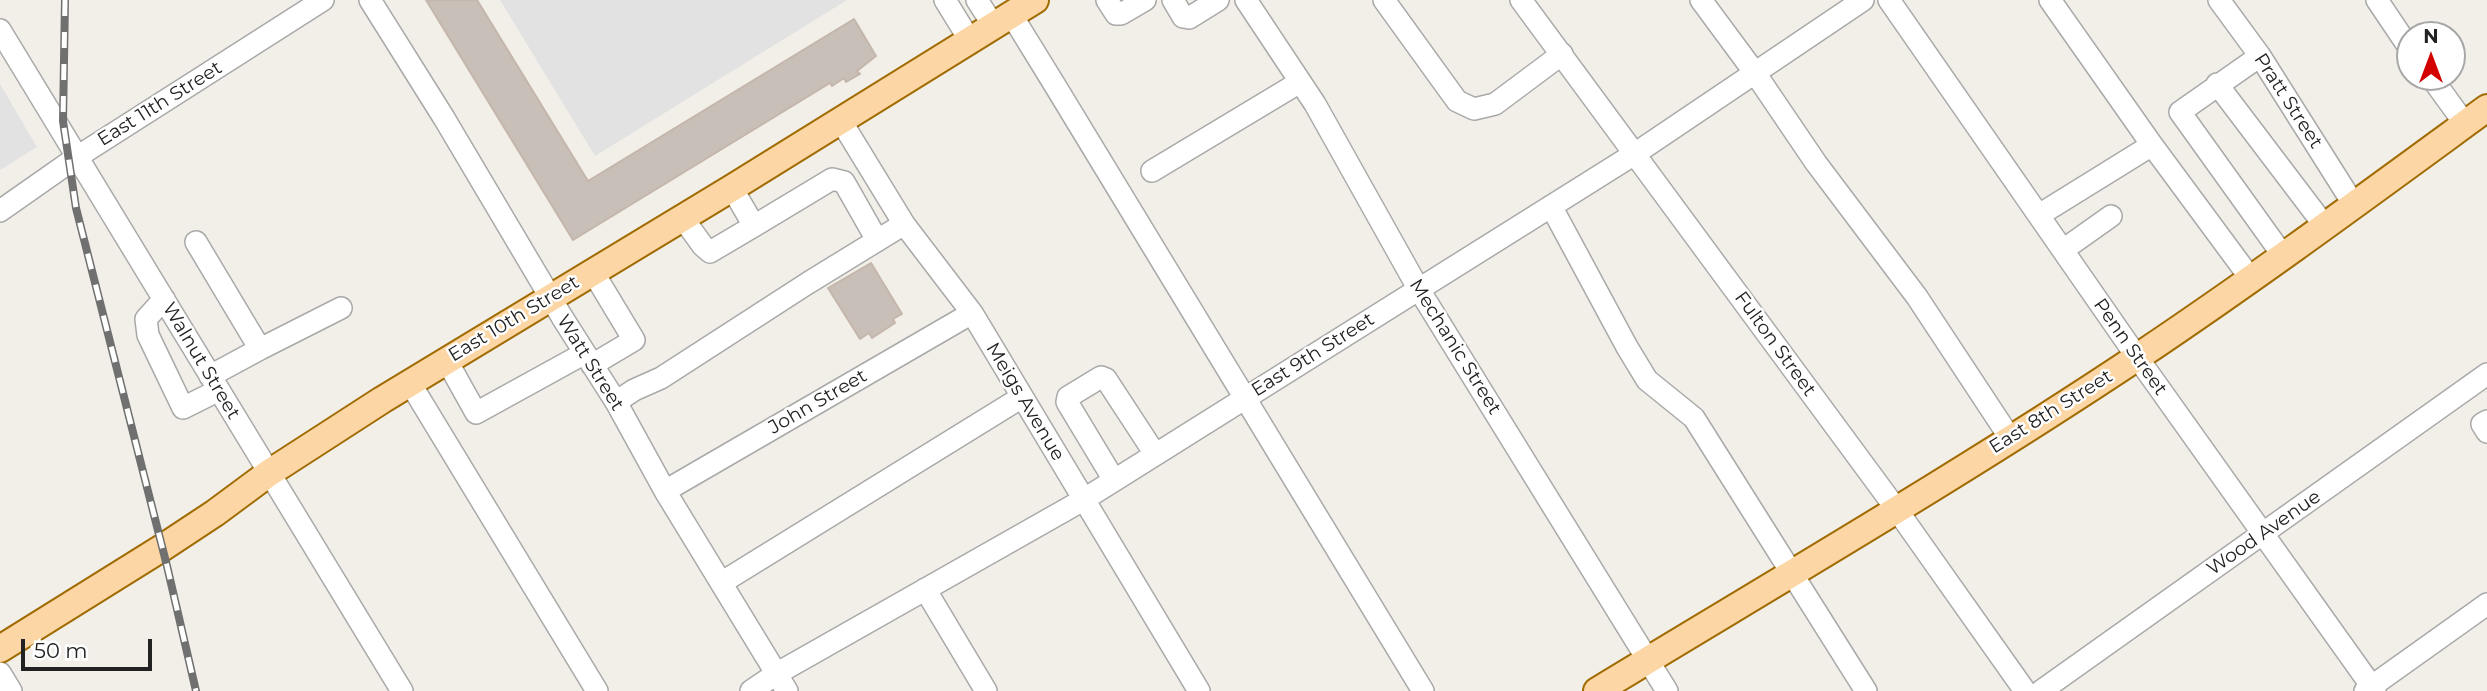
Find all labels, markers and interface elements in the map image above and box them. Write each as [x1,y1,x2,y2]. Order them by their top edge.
north arrow [2396,21,2466,91]
text: N [2423,25,2439,48]
street label: Pratt Street [2249,49,2327,153]
street label: East 11th Street [94,57,226,151]
street label: East 10th Street [445,271,583,367]
street label: Mechanic Street [1404,275,1506,419]
street label: Fulton Street [1729,287,1821,401]
street label: Penn Street [2088,294,2172,400]
street label: Walnut Street [157,298,245,424]
street label: East 9th Street [1247,308,1379,402]
street label: Watt Street [551,311,629,415]
street label: Meigs Avenue [981,339,1069,465]
street label: John Street [765,365,871,439]
street label: East 8th Street [1985,365,2117,459]
street label: Wood Avenue [2203,485,2325,581]
scale bar [24,624,156,668]
text: 50 m [34,638,88,663]

